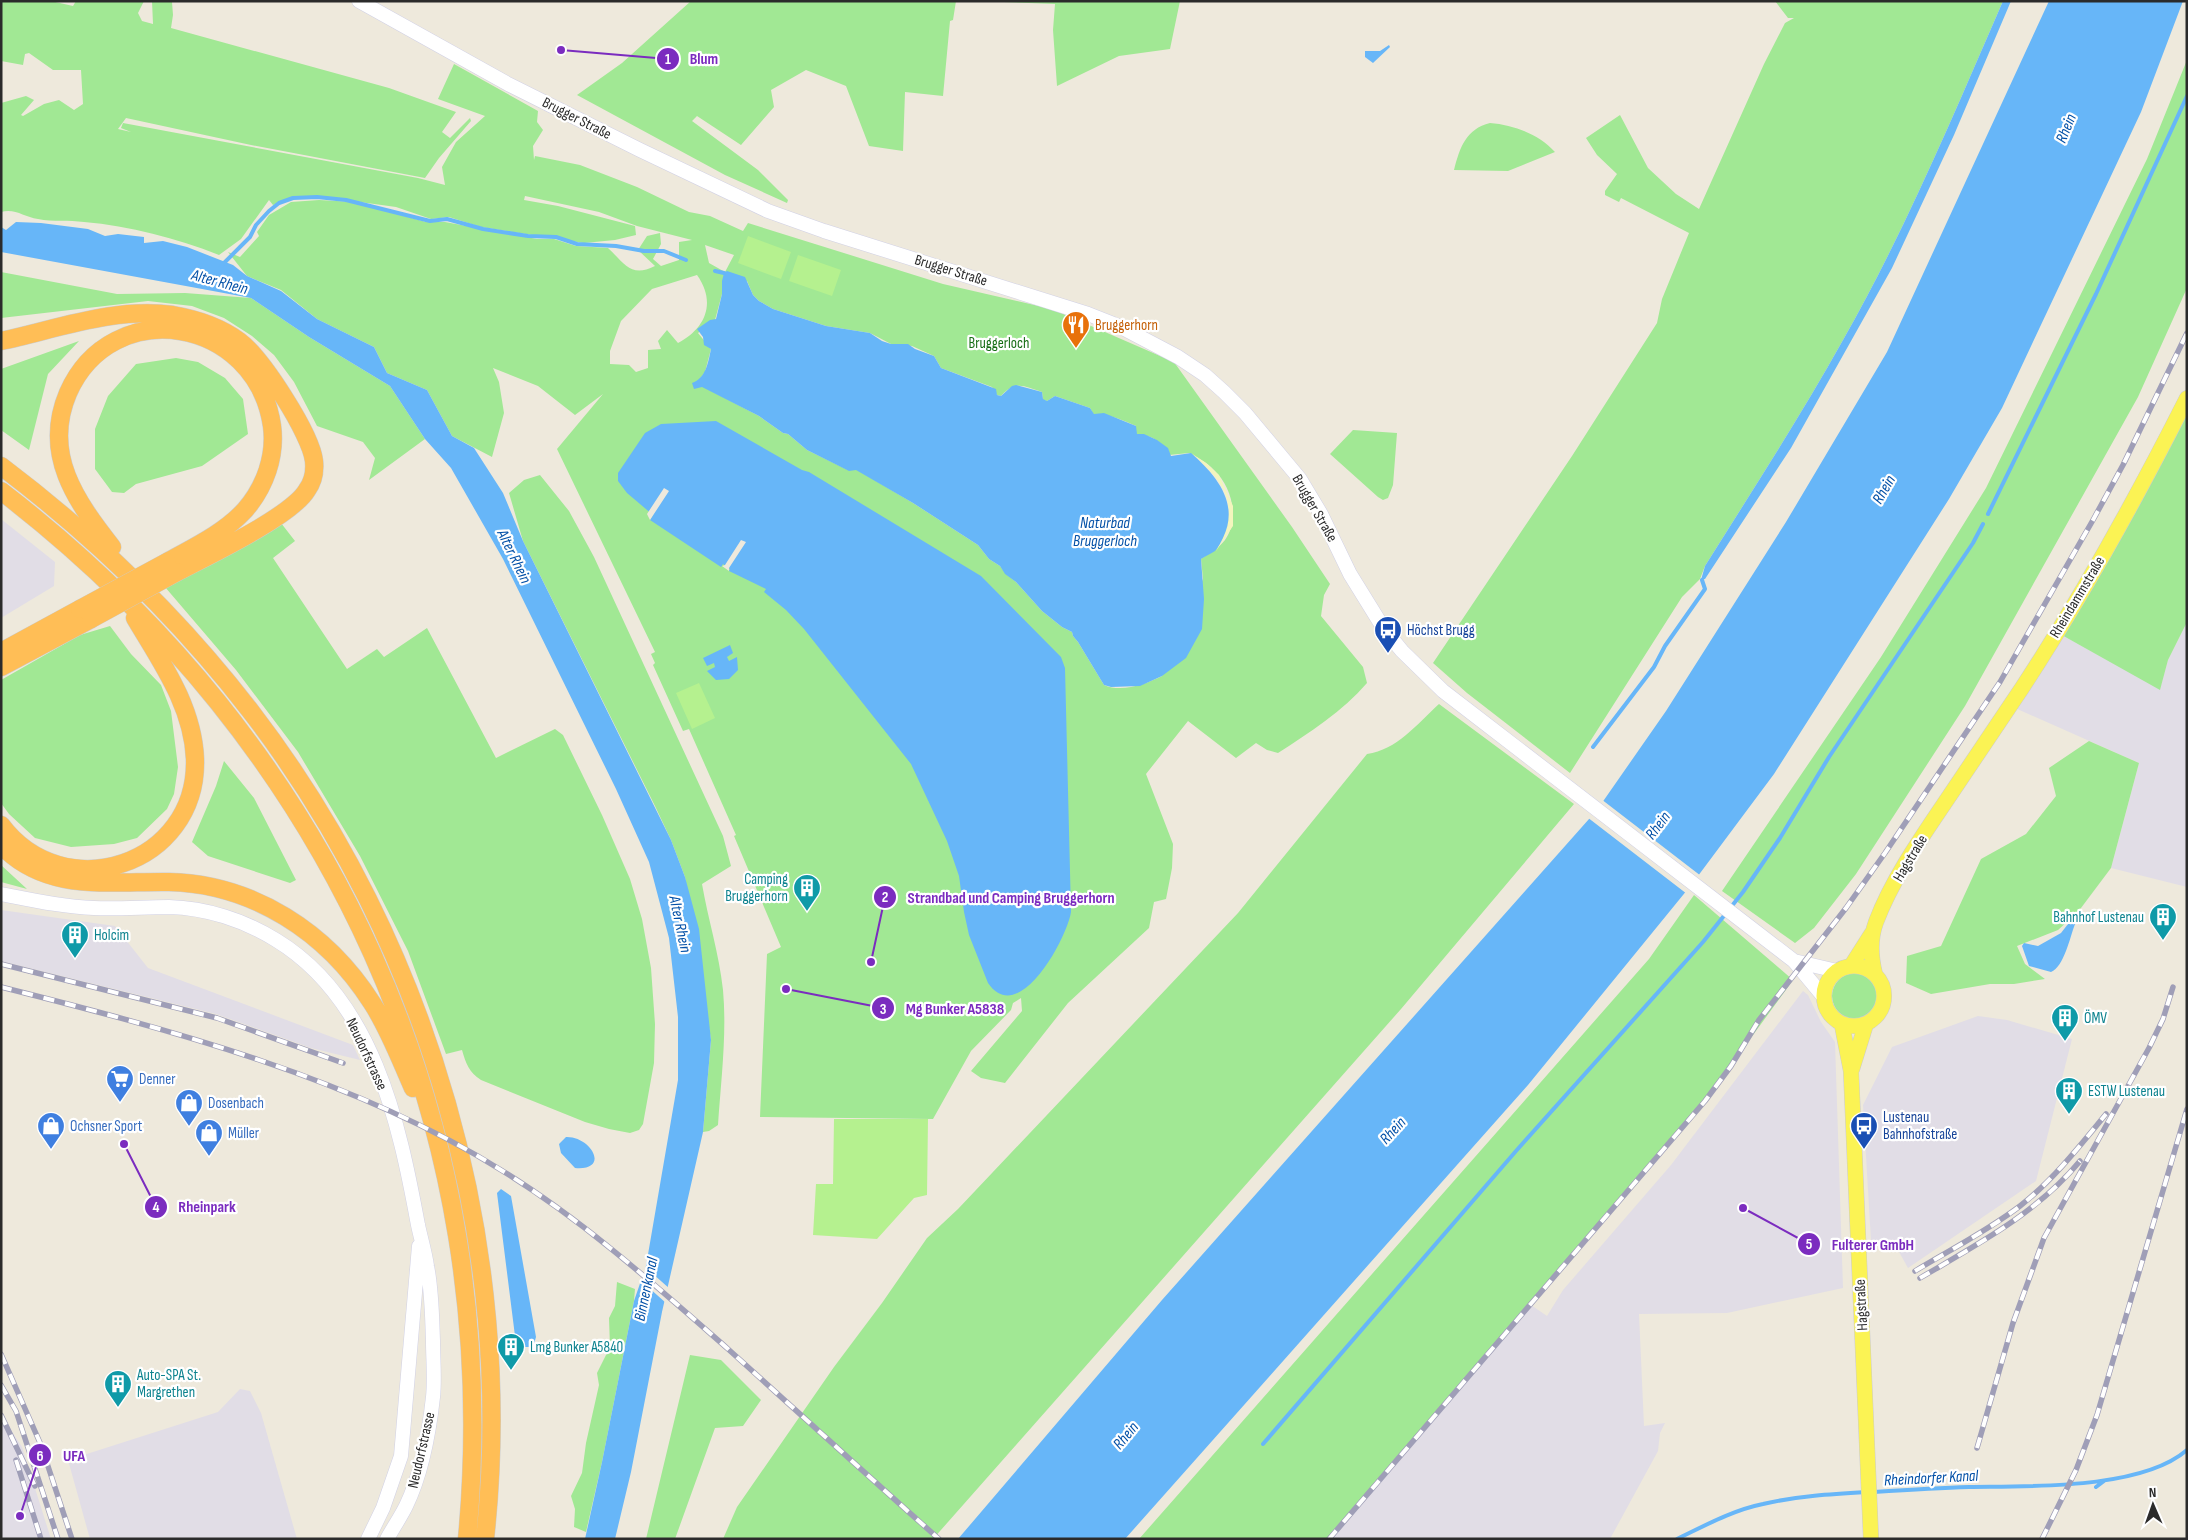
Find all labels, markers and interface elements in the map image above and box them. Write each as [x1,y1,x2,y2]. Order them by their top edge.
callout: Blum [655,43,729,74]
text: 1 [665,50,671,69]
text: Blum [690,50,718,69]
street label: Brugger Straße [539,93,615,144]
water label: Rhein [2052,111,2081,146]
street label: Brugger Straße [912,250,990,291]
water label: Alter Rhein [188,266,250,299]
restaurant icon: Bruggerhorn [1061,310,1091,349]
place label: Bruggerhorn [1095,316,1158,335]
park label: Bruggerloch [969,334,1029,353]
street label: Brugger Straße [1288,471,1342,545]
water label: Rhein [1869,472,1900,507]
water label: Naturbad Bruggerloch [1073,514,1137,551]
water label: Alter Rhein [492,526,535,587]
street label: Rheindammstraße [2046,553,2109,642]
bus stop icon: Höchst Brugg [1373,615,1403,654]
place label: Höchst Brugg [1407,621,1475,640]
water label: Rhein [1642,808,1675,844]
street label: Hagstraße [1889,831,1932,885]
place label: Camping Bruggerhorn [725,870,788,906]
building icon: Camping Bruggerhorn [792,873,822,912]
callout: Strandbad und Camping Bruggerhorn [872,881,1124,912]
text: 2 [882,888,888,907]
text: Strandbad und Camping Bruggerhorn [907,889,1115,908]
water label: Alter Rhein [664,893,695,955]
building icon: Bahnhof Lustenau [2148,902,2178,941]
place label: Bahnhof Lustenau [2053,908,2144,927]
building icon: Holcim [60,920,90,959]
place label: Holcim [94,926,129,945]
callout: Mg Bunker A5838 [871,993,1014,1024]
text: 3 [880,1000,887,1019]
text: Mg Bunker A5838 [906,1000,1005,1019]
building icon: ÖMV [2050,1003,2080,1042]
place label: ÖMV [2084,1009,2107,1028]
street label: Neudorfstrasse [342,1015,392,1093]
supermarket icon: Denner [105,1064,135,1103]
place label: Denner [139,1070,176,1089]
building icon: ESTW Lustenau [2054,1076,2084,1115]
place label: ESTW Lustenau [2088,1082,2165,1101]
shop icon: Dosenbach [174,1088,204,1127]
place label: Dosenbach [208,1094,264,1113]
place label: Lustenau Bahnhofstraße [1883,1108,1957,1144]
shop icon: Ochsner Sport [36,1111,66,1150]
bus stop icon: Lustenau Bahnhofstraße [1849,1111,1879,1150]
water label: Rhein [1376,1113,1410,1148]
place label: Ochsner Sport [70,1117,143,1136]
shop icon: Müller [194,1118,224,1157]
place label: Müller [228,1124,260,1143]
callout: Rheinpark [143,1191,246,1222]
text: 4 [153,1198,160,1217]
text: Rheinpark [178,1198,236,1217]
callout: Fulterer GmbH [1797,1229,1924,1260]
text: 5 [1806,1235,1813,1254]
text: Fulterer GmbH [1832,1236,1914,1255]
water label: Binnenkanal [630,1255,663,1323]
street label: Hagstraße [1851,1279,1872,1331]
building icon: Lmg Bunker A5840 [496,1332,526,1371]
place label: Lmg Bunker A5840 [530,1338,623,1357]
place label: Auto-SPA St. Margrethen [136,1366,201,1402]
building icon: Auto-SPA St. Margrethen [103,1369,133,1408]
street label: Neudorfstrasse [403,1410,439,1490]
water label: Rhein [1109,1418,1143,1453]
callout: UFA [27,1440,95,1471]
text: 6 [36,1447,44,1466]
text: UFA [63,1447,85,1466]
water label: Rheindorfer Kanal [1883,1466,1980,1490]
north arrow [2128,1480,2178,1530]
text: N [2149,1484,2157,1501]

